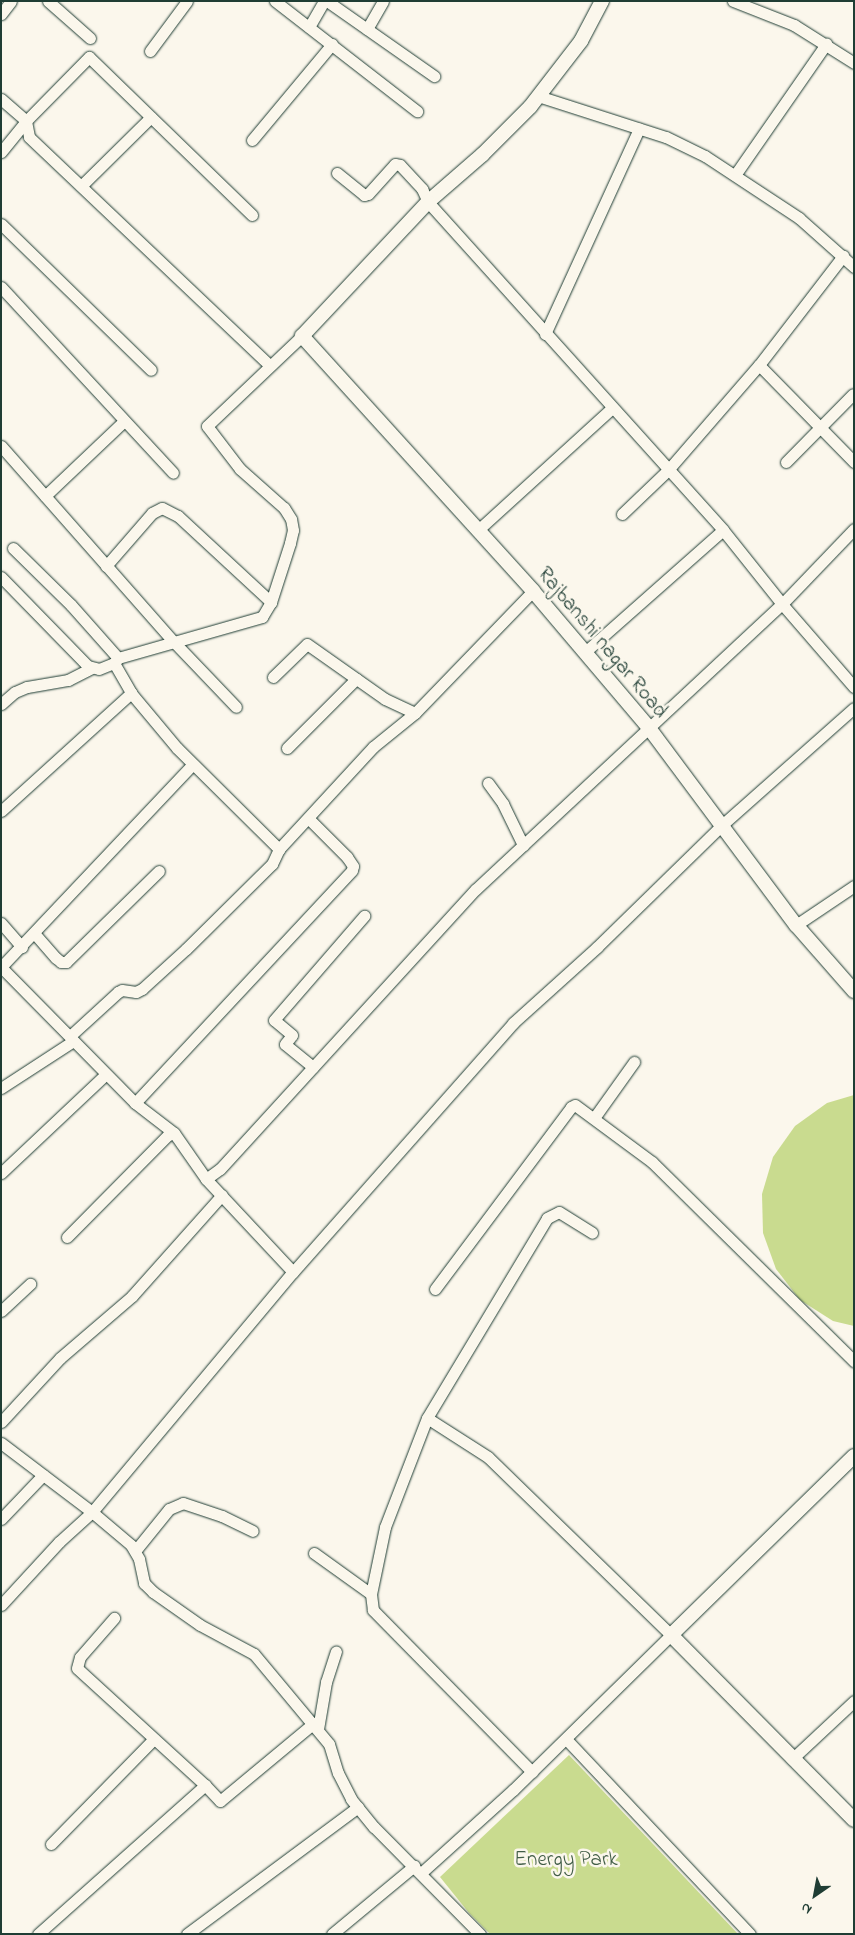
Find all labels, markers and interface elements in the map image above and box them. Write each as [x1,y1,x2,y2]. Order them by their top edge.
street label: Rajbanshi nagar Road [531,562,673,724]
park label: Energy Park [514,1847,618,1873]
north arrow [790,1870,840,1920]
text: N [797,1897,816,1919]

